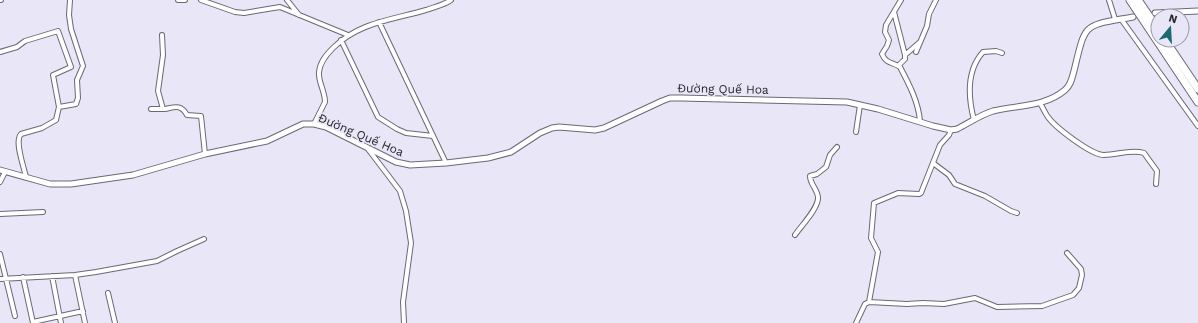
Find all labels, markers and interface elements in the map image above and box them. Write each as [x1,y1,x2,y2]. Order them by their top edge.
north arrow [1150,8,1190,48]
text: N [1167,12,1179,26]
street label: Đường Quế Hoa [677,81,769,97]
street label: Đường Quế Hoa [316,111,406,159]

